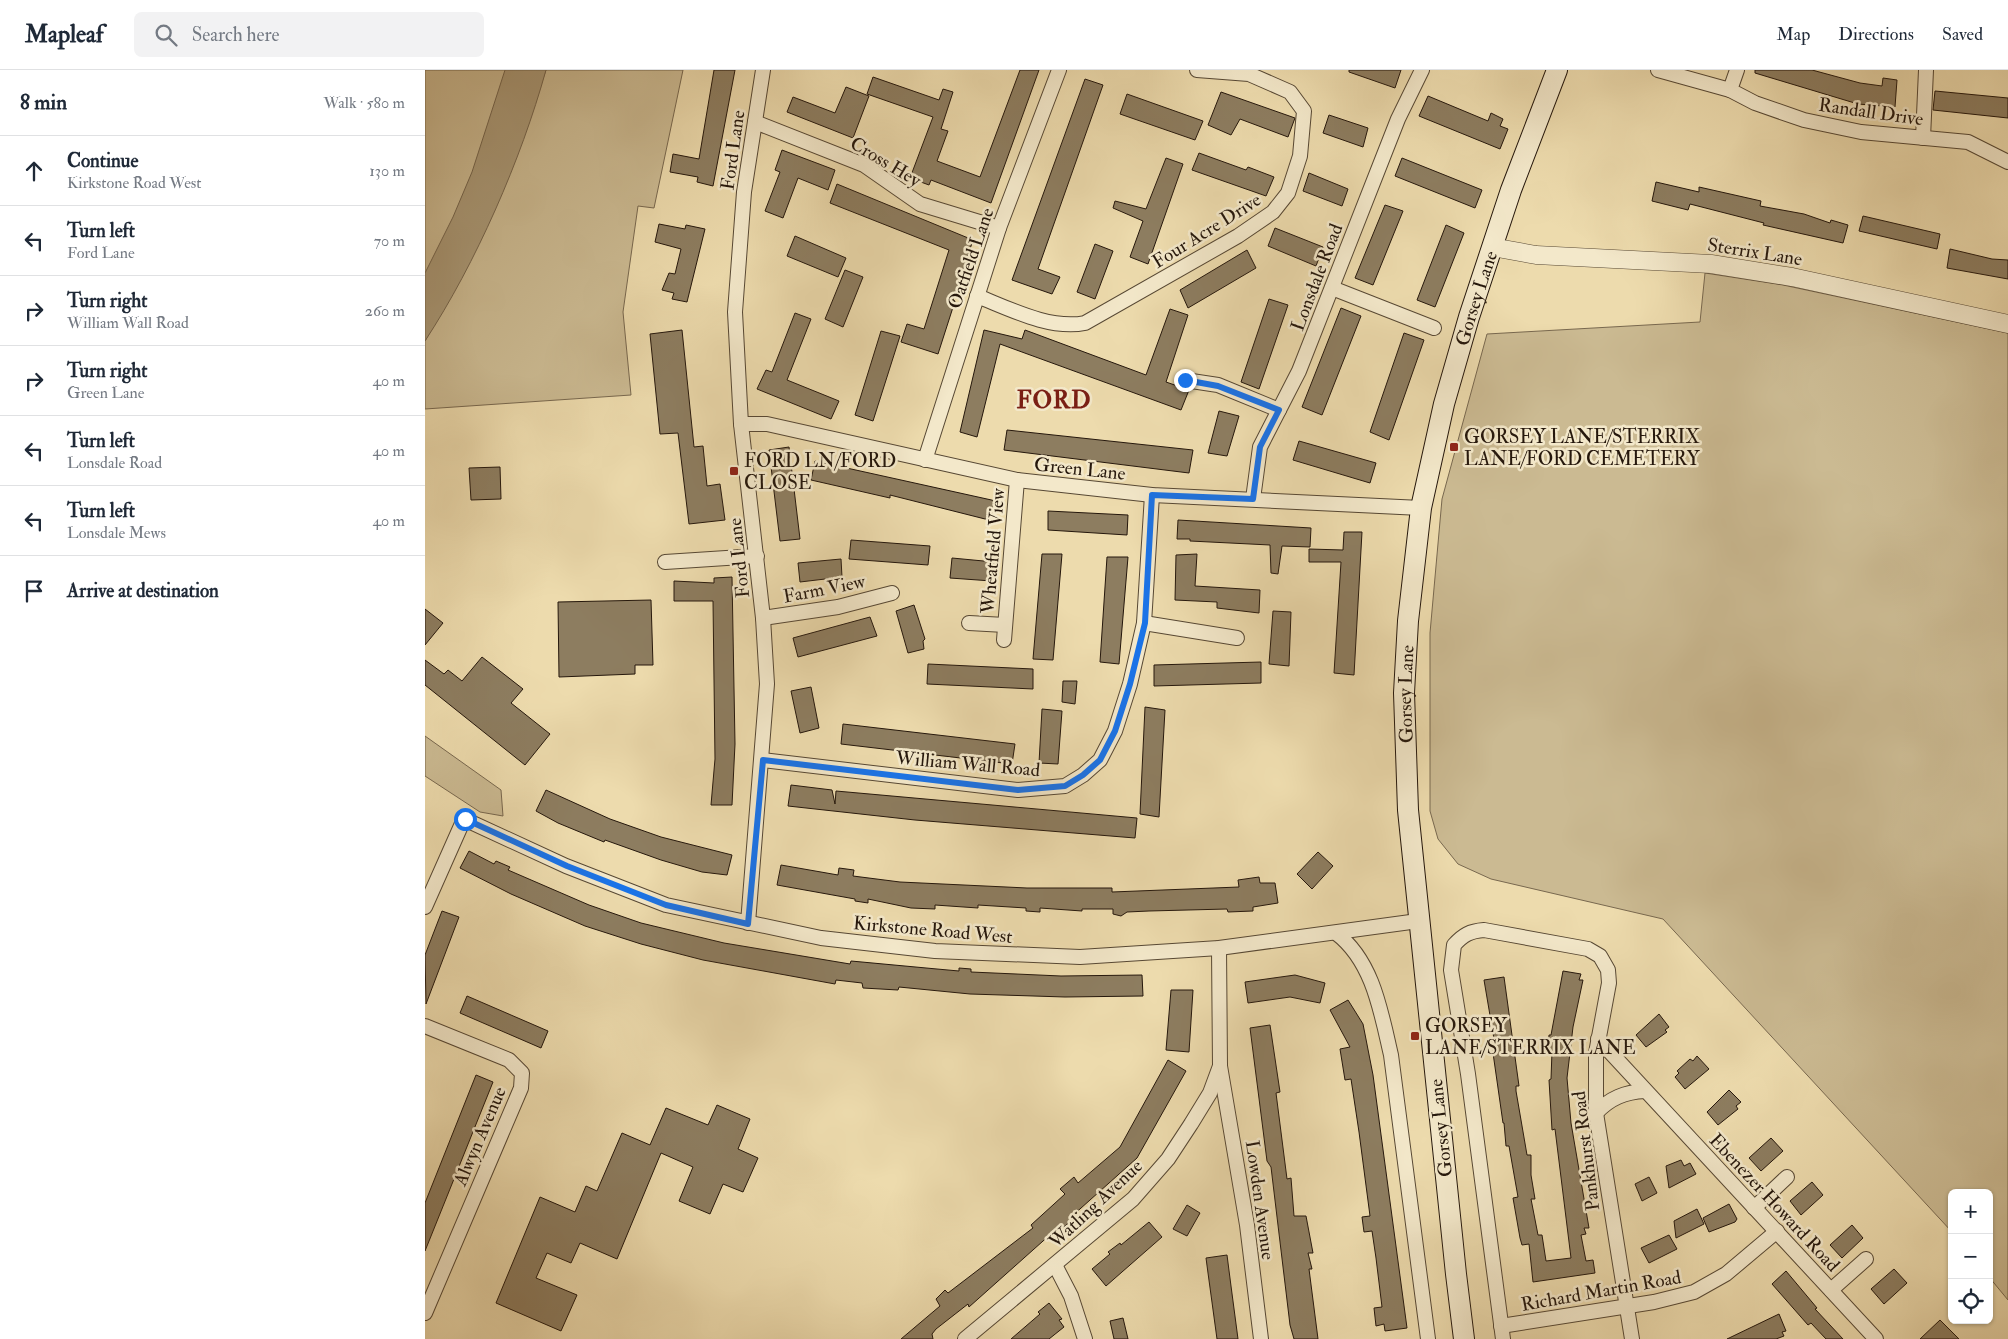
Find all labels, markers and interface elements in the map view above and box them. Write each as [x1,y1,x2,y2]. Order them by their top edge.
search box [134,12,484,57]
text: Mapleaf [25,19,104,50]
icon: search [152,21,180,49]
text: Search here [192,23,279,47]
text: Map [1777,23,1810,46]
text: Directions [1838,23,1914,46]
text: Saved [1942,23,1983,46]
text: 8 min [20,89,67,116]
text: Walk · 580 m [323,93,405,113]
street label: Randall Drive [1817,93,1925,131]
street label: Ford Lane [716,109,750,192]
street label: Cross Hey [846,131,926,193]
text: Continue [67,149,138,173]
icon: ahead [20,157,48,185]
text: 130 m [369,161,405,181]
text: Kirkstone Road West [67,173,202,193]
street label: Four Acre Drive [1148,188,1265,274]
street label: Oatfield Lane [942,205,999,312]
text: Turn left [67,219,135,243]
street label: Lonsdale Road [1285,220,1349,334]
icon: left [20,227,48,255]
text: 70 m [374,231,405,251]
street label: Sterrix Lane [1706,233,1804,271]
text: Ford Lane [67,243,135,263]
street label: Gorsey Lane [1450,248,1503,349]
text: Turn right [67,289,147,313]
icon: right [20,297,48,325]
text: 260 m [365,301,405,321]
text: William Wall Road [67,313,189,333]
text: Turn right [67,359,147,383]
icon: right [20,367,48,395]
route end [1174,369,1197,392]
text: 40 m [372,371,405,391]
text: Green Lane [67,383,144,403]
district label: FORD [1016,385,1092,416]
place label: GORSEY LANE/STERRIX LANE/FORD CEMETERY [1464,425,1701,471]
text: Turn left [67,429,135,453]
icon: left [20,437,48,465]
text: 40 m [372,441,405,461]
marker: GORSEY LANE/STERRIX LANE/FORD CEMETERY [1448,441,1460,453]
place label: FORD LN/FORD CLOSE [744,449,896,495]
street label: Green Lane [1033,452,1127,486]
text: Lonsdale Road [67,453,162,473]
marker: FORD LN/FORD CLOSE [728,465,740,477]
street label: Wheatfield View [975,487,1010,616]
text: Turn left [67,499,135,523]
icon: left [20,507,48,535]
text: 40 m [372,511,405,531]
street label: Ford Lane [723,517,755,599]
text: Lonsdale Mews [67,523,166,543]
street label: Farm View [781,569,868,609]
icon: arrive [20,577,48,605]
text: Arrive at destination [67,579,219,603]
street label: Gorsey Lane [1393,644,1420,744]
street label: William Wall Road [894,746,1042,782]
route start [454,808,477,831]
street label: Kirkstone Road West [852,911,1014,949]
place label: GORSEY LANE/STERRIX LANE [1425,1014,1636,1060]
marker: GORSEY LANE/STERRIX LANE [1409,1030,1421,1042]
street label: Gorsey Lane [1424,1078,1458,1178]
street label: Alwyn Avenue [448,1083,512,1191]
street label: Pankhurst Road [1567,1089,1605,1212]
street label: Ebenezer Howard Road [1704,1128,1845,1277]
street label: Lowden Avenue [1240,1139,1280,1262]
street label: Watling Avenue [1043,1154,1148,1254]
map controls [1948,1189,1993,1324]
button: + [1948,1189,1993,1234]
button: − [1948,1234,1993,1279]
street label: Richard Martin Road [1519,1265,1684,1317]
button: locate [1948,1279,1993,1324]

